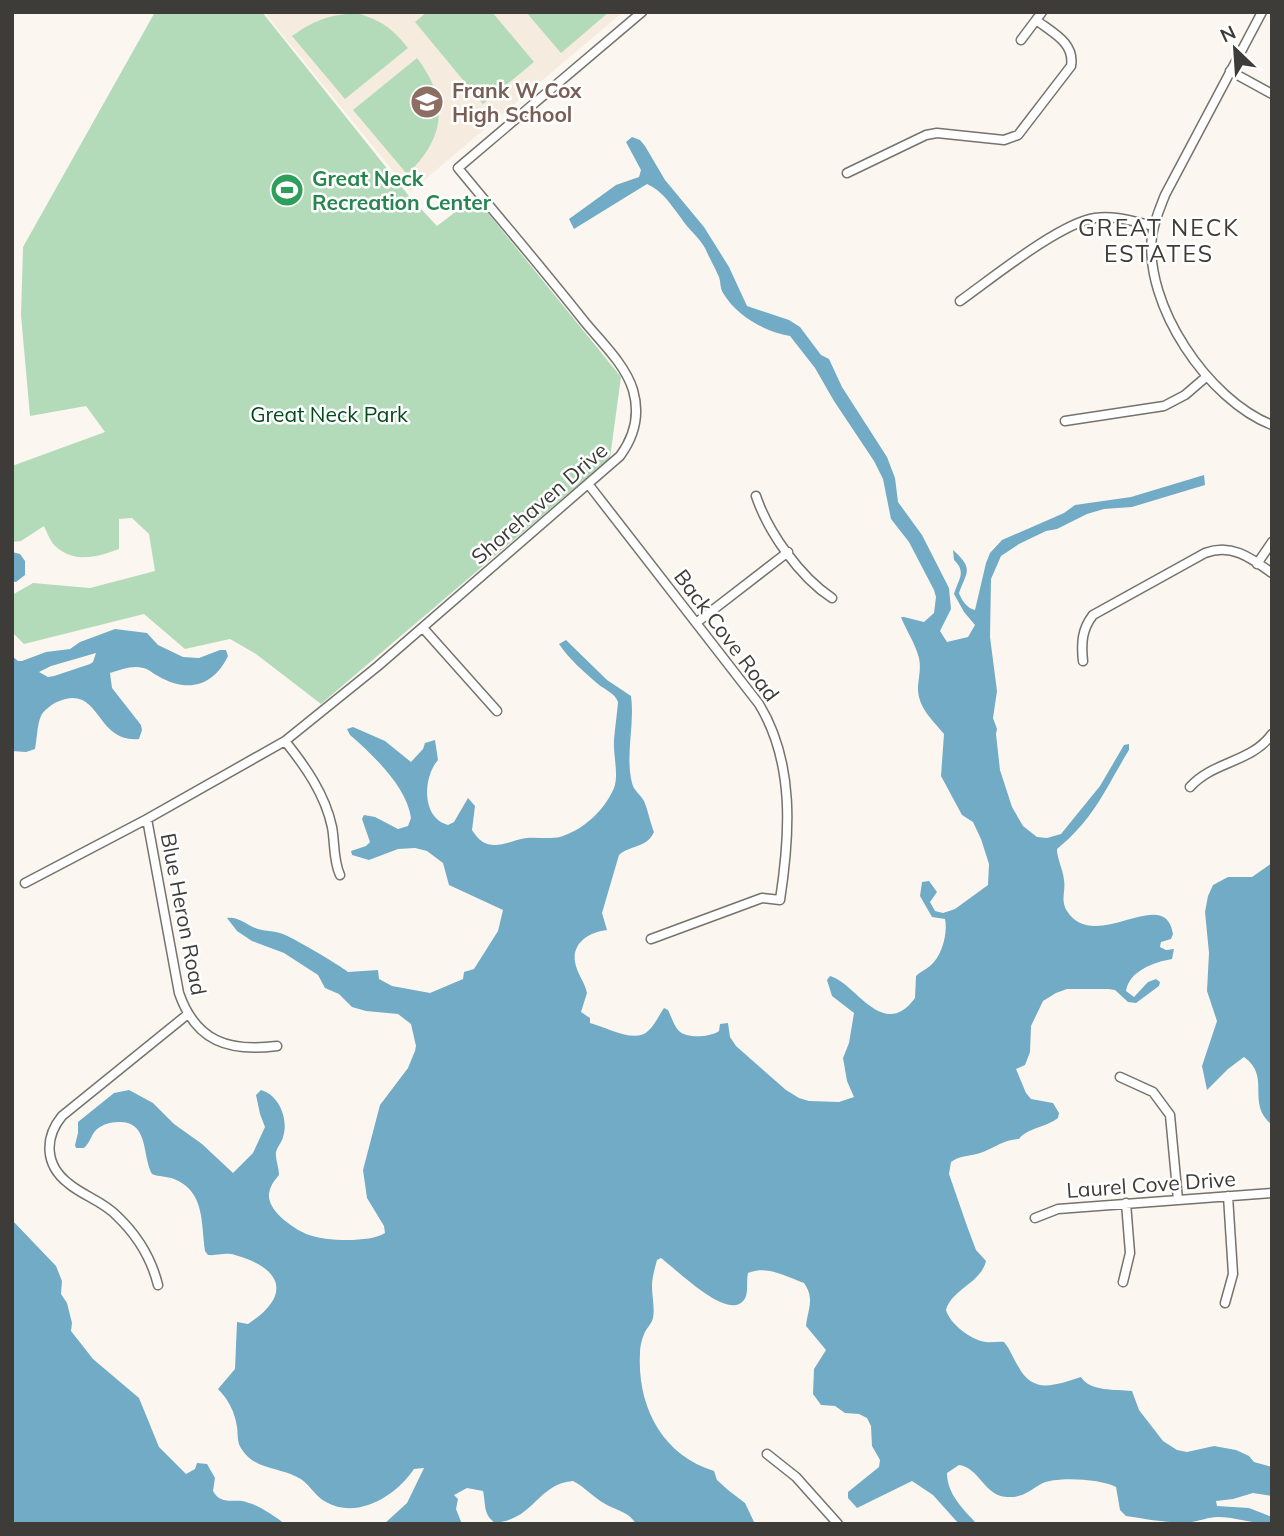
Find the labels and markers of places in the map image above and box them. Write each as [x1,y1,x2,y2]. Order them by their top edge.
place label: Frank W Cox High School [452,77,582,127]
school or university icon: Frank W Cox High School [408,83,446,121]
place label: Great Neck Recreation Center [312,165,492,215]
sports icon: Great Neck Recreation Center [268,171,306,209]

